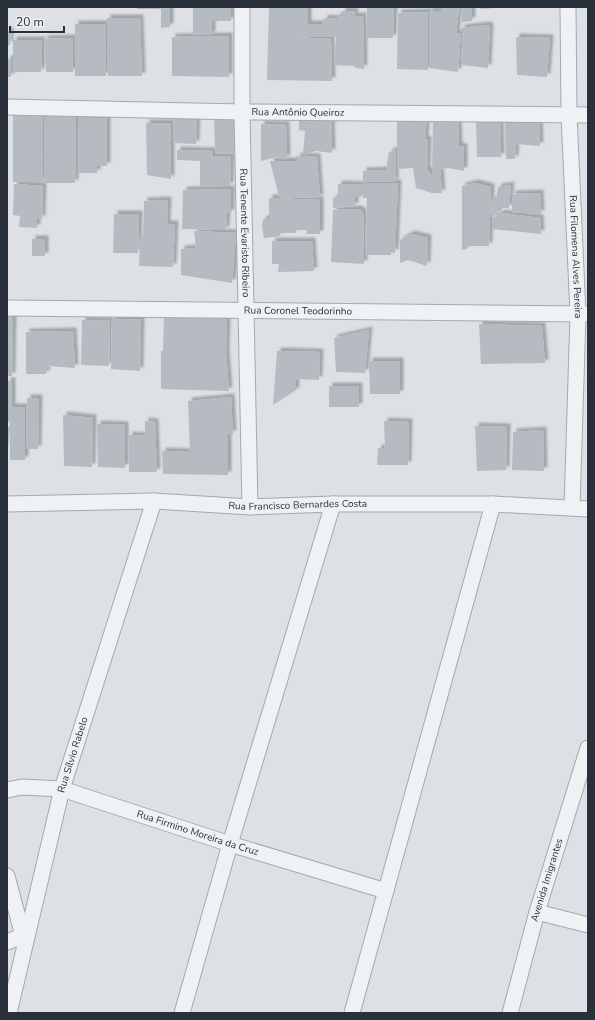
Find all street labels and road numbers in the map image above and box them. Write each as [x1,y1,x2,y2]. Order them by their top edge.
street label: Rua Antônio Queiroz [251,105,345,120]
street label: Rua Tenente Evaristo Ribeiro [236,168,253,298]
street label: Rua Filomena Alves Pereira [566,195,585,319]
street label: Rua Coronel Teodorinho [244,303,353,319]
street label: Rua Francisco Bernardes Costa [228,497,367,514]
street label: Rua Sílvio Rabelo [54,715,92,794]
street label: Rua Firmino Moreira da Cruz [135,807,261,859]
street label: Avenida Imigrantes [528,836,567,923]

